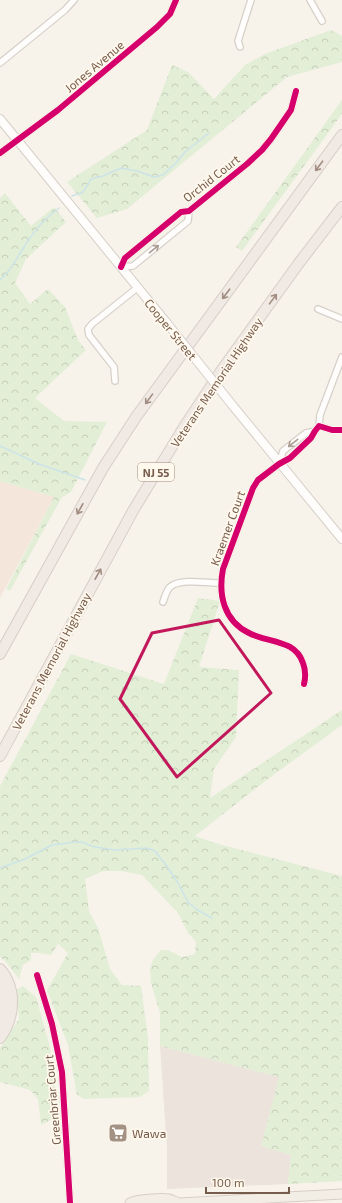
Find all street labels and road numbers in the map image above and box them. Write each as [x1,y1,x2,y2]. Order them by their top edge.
street label: Jones Avenue [62,37,126,95]
street label: Orchid Court [180,151,242,204]
street label: Cooper Street [142,296,200,363]
street label: Veterans Memorial Highway [167,314,265,450]
road number: NJ 55 [138,463,174,481]
street label: Kraemer Court [207,488,247,568]
street label: Veterans Memorial Highway [9,589,94,732]
street label: Greenbriar Court [41,1054,63,1146]

